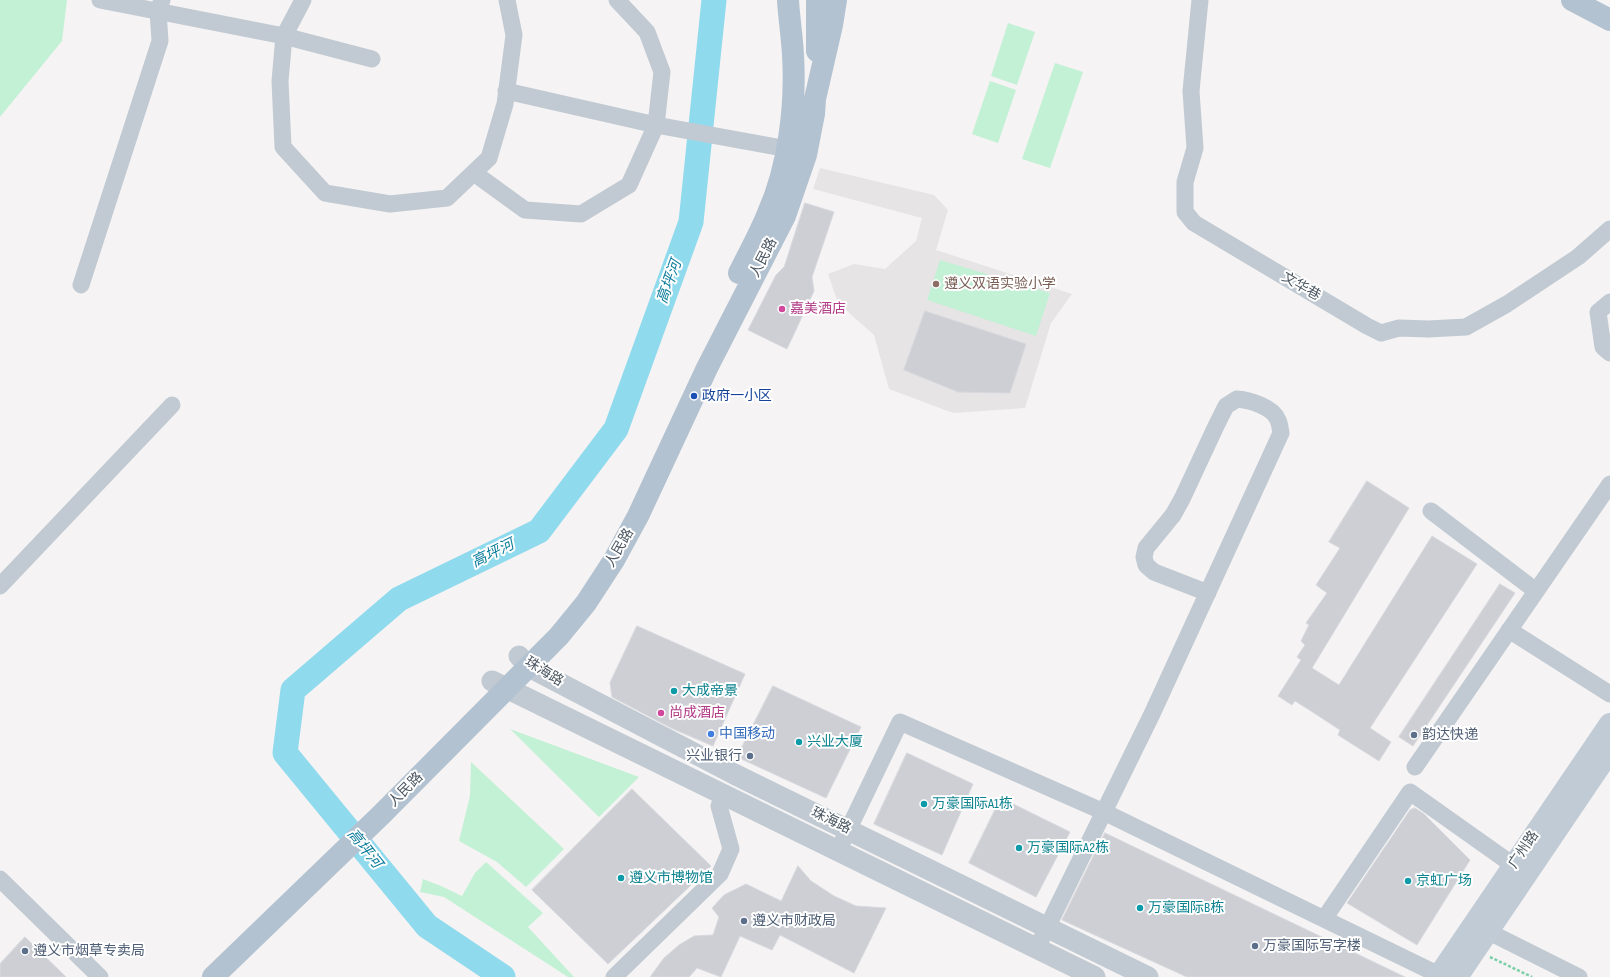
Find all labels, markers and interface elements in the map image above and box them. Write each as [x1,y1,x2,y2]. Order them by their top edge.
street label: 人民路 [747,235,781,281]
water label: 高坪河 [654,258,686,306]
street label: 文华巷 [1279,269,1323,305]
place label: 遵义双语实验小学 [944,276,1056,292]
marker: 遵义双语实验小学 [931,279,941,289]
place label: 嘉美酒店 [790,301,846,317]
marker: 嘉美酒店 [777,304,787,314]
place label: 政府一小区 [702,388,772,404]
marker: 政府一小区 [689,391,699,401]
street label: 人民路 [602,526,638,570]
water label: 高坪河 [469,536,517,572]
street label: 珠海路 [522,654,566,690]
place label: 大成帝景 [682,683,738,699]
marker: 大成帝景 [669,686,679,696]
place label: 尚成酒店 [669,705,725,721]
marker: 尚成酒店 [656,708,666,718]
place label: 中国移动 [719,726,775,742]
place label: 韵达快递 [1422,727,1478,743]
marker: 中国移动 [706,729,716,739]
marker: 韵达快递 [1409,730,1419,740]
place label: 兴业大厦 [807,734,863,750]
marker: 兴业大厦 [794,737,804,747]
place label: 兴业银行 [686,748,742,764]
marker: 兴业银行 [745,751,755,761]
street label: 人民路 [385,769,427,811]
place label: 万豪国际A1栋 [932,796,1013,812]
marker: 万豪国际A1栋 [919,799,929,809]
street label: 珠海路 [808,804,854,838]
water label: 高坪河 [343,826,385,872]
street label: 广州路 [1505,828,1543,872]
place label: 万豪国际A2栋 [1027,840,1109,856]
marker: 万豪国际A2栋 [1014,843,1024,853]
place label: 遵义市博物馆 [629,870,713,886]
marker: 遵义市博物馆 [616,873,626,883]
place label: 京虹广场 [1416,873,1472,889]
marker: 京虹广场 [1403,876,1413,886]
place label: 万豪国际B栋 [1148,900,1224,916]
marker: 万豪国际B栋 [1135,903,1145,913]
place label: 遵义市财政局 [752,913,836,929]
marker: 遵义市财政局 [739,916,749,926]
place label: 万豪国际写字楼 [1263,938,1361,954]
marker: 万豪国际写字楼 [1250,941,1260,951]
place label: 遵义市烟草专卖局 [33,943,145,959]
marker: 遵义市烟草专卖局 [20,946,30,956]

